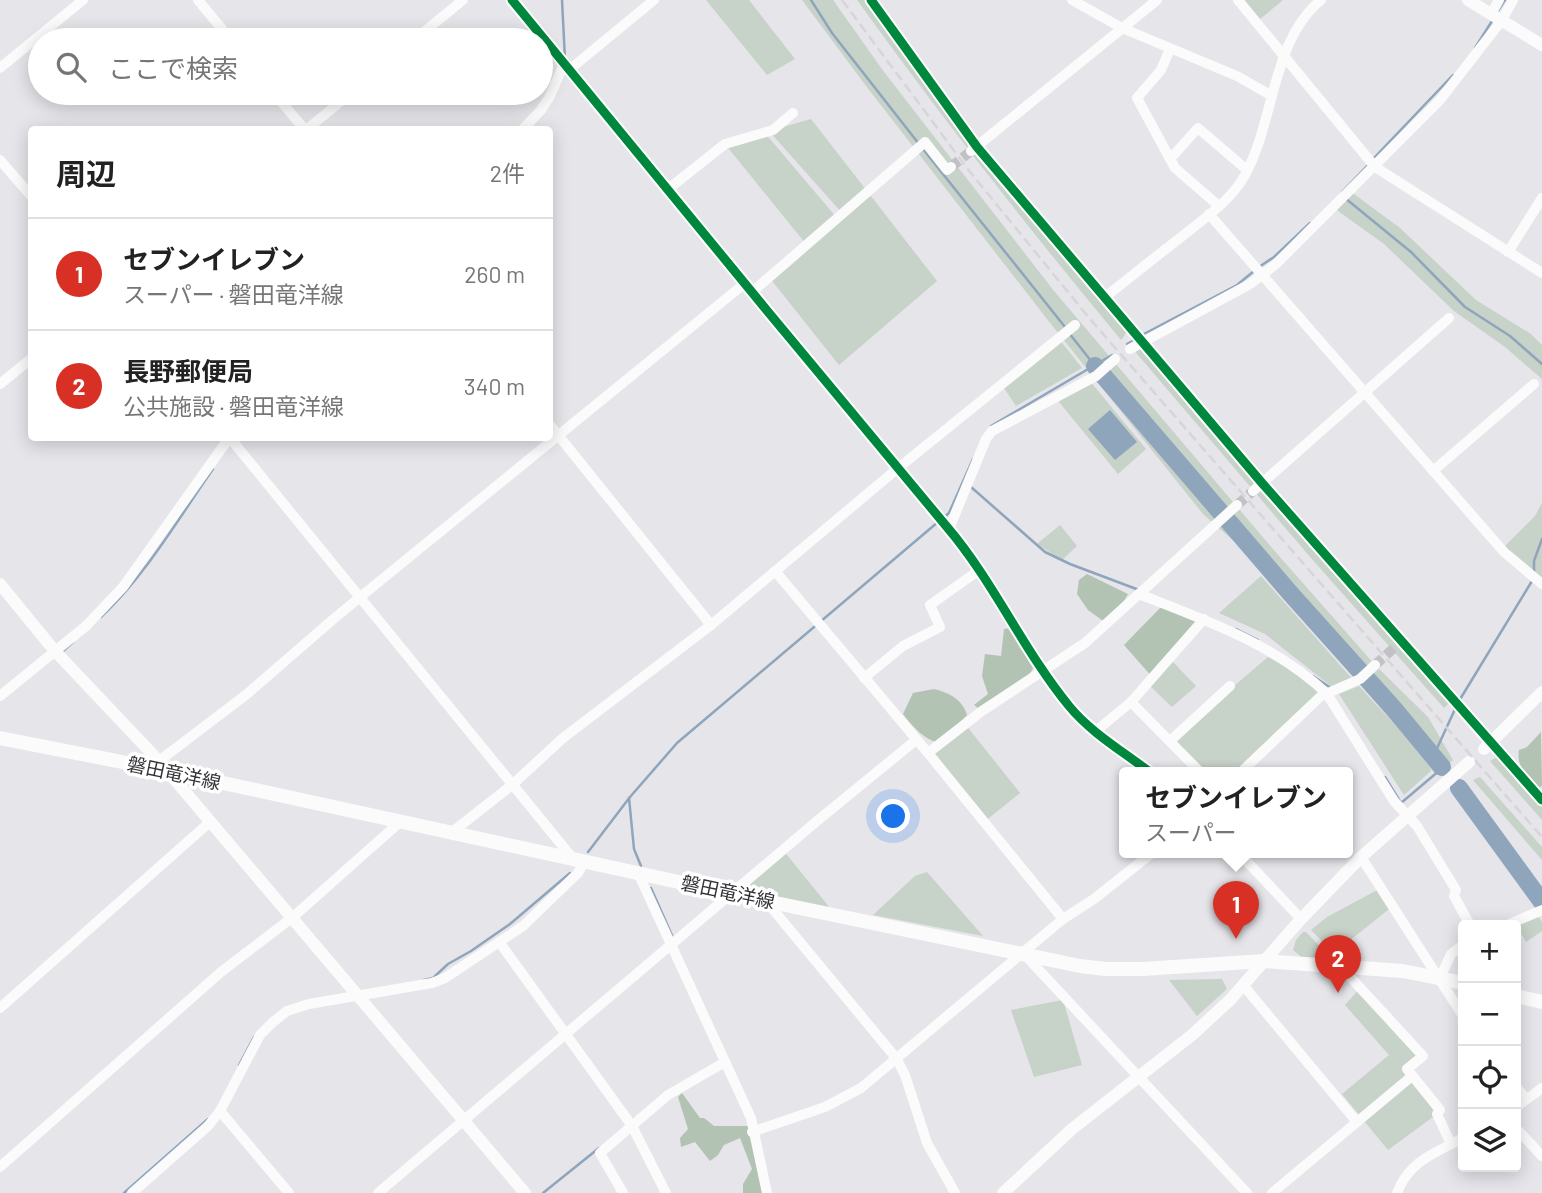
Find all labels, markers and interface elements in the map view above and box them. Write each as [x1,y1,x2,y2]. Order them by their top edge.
search box [28,28,553,105]
icon: search [52,48,90,86]
text: ここで検索 [108,52,238,83]
text: 周辺 [56,155,116,191]
text: 2件 [490,159,525,187]
text: セブンイレブン [123,243,305,274]
text: 1 [75,260,83,288]
text: 260 m [464,260,525,288]
text: スーパー · 磐田竜洋線 [123,280,344,308]
text: 長野郵便局 [123,355,253,386]
text: 2 [73,372,85,400]
text: 340 m [464,372,525,400]
text: 公共施設 · 磐田竜洋線 [123,392,344,420]
street label: 磐田竜洋線 [125,751,223,794]
popup [1119,767,1353,858]
text: セブンイレブン [1145,781,1327,812]
your location [876,799,910,833]
text: スーパー [1145,818,1237,846]
street label: 磐田竜洋線 [679,870,777,913]
pin: 1 [1213,881,1259,939]
map controls [1458,920,1521,1172]
button: + [1458,920,1521,983]
pin: 2 [1315,935,1361,993]
button: − [1458,983,1521,1046]
button: locate [1458,1046,1521,1109]
button: layers [1458,1109,1521,1172]

